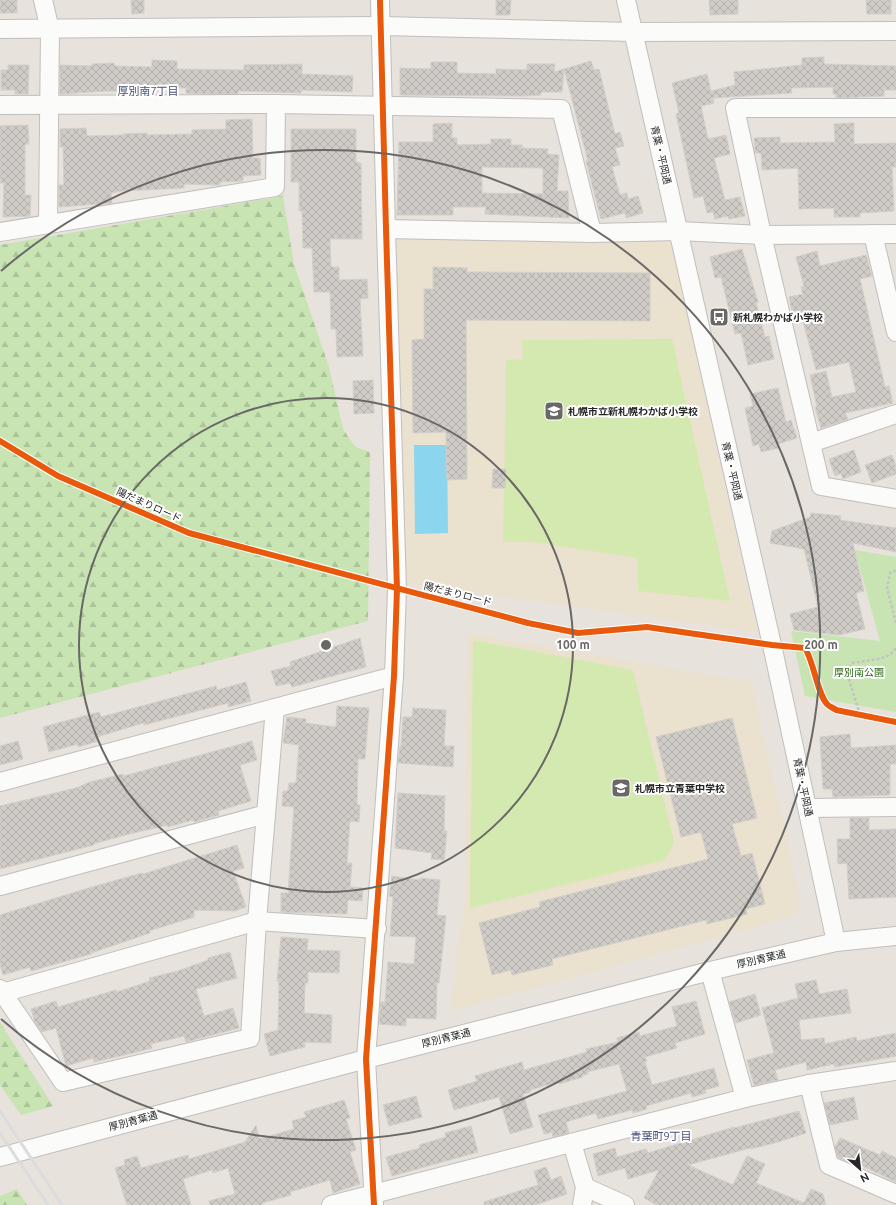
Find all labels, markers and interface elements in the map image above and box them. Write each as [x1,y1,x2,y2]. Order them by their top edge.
district label: 厚別南7丁目 [117,85,179,97]
street label: 青葉・平岡通 [649,125,673,185]
bus stop icon: 新札幌わかば小学校 [708,306,730,328]
place label: 新札幌わかば小学校 [733,312,823,323]
school or university icon: 札幌市立新札幌わかば小学校 [543,400,565,422]
place label: 札幌市立新札幌わかば小学校 [568,406,698,417]
street label: 青葉・平岡通 [720,441,744,501]
street label: 陽だまりロード [115,486,183,524]
street label: 陽だまりロード [423,580,493,608]
centre of rings [319,638,333,652]
text: 100 m [556,638,590,651]
text: 200 m [804,638,838,651]
park label: 厚別南公園 [834,667,884,678]
street label: 青葉・平岡通 [791,757,815,817]
school or university icon: 札幌市立青葉中学校 [610,777,632,799]
place label: 札幌市立青葉中学校 [635,783,725,794]
street label: 厚別青葉通 [735,948,787,970]
street label: 厚別青葉通 [420,1027,472,1049]
street label: 厚別青葉通 [107,1109,159,1133]
district label: 青葉町9丁目 [630,1130,692,1142]
north arrow [840,1149,880,1189]
text: N [858,1171,871,1185]

